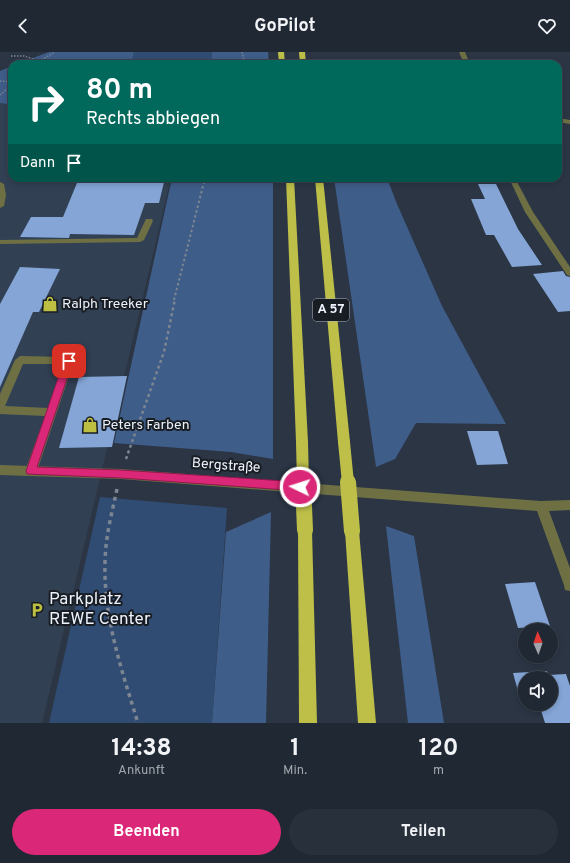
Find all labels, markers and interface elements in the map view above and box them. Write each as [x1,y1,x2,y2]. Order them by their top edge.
icon: back [12,15,34,37]
text: GoPilot [254,15,316,38]
icon: heart [536,15,558,37]
text: 80 m [86,73,153,109]
icon: right [20,76,72,128]
text: Rechts abbiegen [86,108,220,131]
icon: arrive [63,152,85,174]
text: Dann [20,154,55,173]
shop icon: Ralph Treeker [41,295,59,313]
place label: Ralph Treeker [62,296,149,313]
road number: A 57 [313,299,349,321]
pin [52,344,86,378]
icon: arrive [58,350,80,372]
shop icon: Peters Farben [81,416,99,434]
place label: Peters Farben [102,417,190,434]
street label: Bergstraße [191,455,261,477]
position arrow [279,466,321,508]
place label: Parkplatz REWE Center [49,589,151,631]
parking icon: Parkplatz REWE Center [28,601,46,619]
north arrow [518,623,558,663]
map controls [518,623,558,711]
button: sound [518,671,558,711]
text: 14:38 [111,734,172,764]
text: 1 [290,734,300,764]
text: 120 [419,734,459,764]
text: Ankunft [118,763,165,779]
text: Min. [283,763,307,779]
text: m [433,763,444,779]
button: Beenden [12,809,281,855]
button: Teilen [289,809,558,855]

